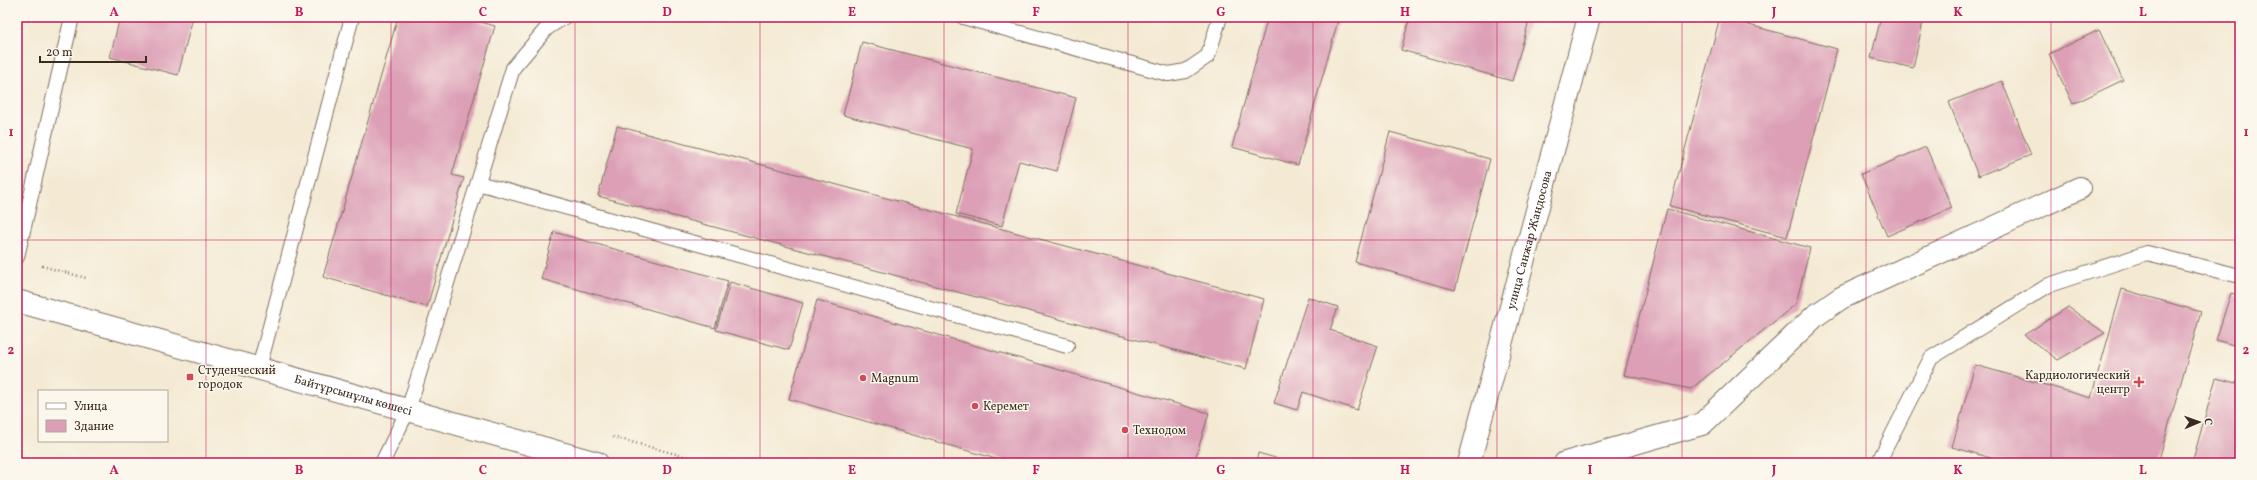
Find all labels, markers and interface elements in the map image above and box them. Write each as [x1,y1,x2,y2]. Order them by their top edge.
text: A [109,4,119,22]
text: B [295,4,304,22]
text: C [479,4,487,22]
text: D [662,4,672,22]
text: E [848,4,856,22]
text: F [1032,4,1040,22]
text: G [1216,4,1226,22]
text: H [1400,4,1410,22]
text: I [1588,4,1593,22]
text: J [1771,4,1777,22]
text: K [1953,4,1963,22]
text: L [2139,4,2147,22]
scale bar [40,38,146,64]
text: 20 m [46,45,73,61]
text: 1 [8,124,14,142]
text: 1 [2243,124,2249,142]
street label: улица Санжар Жандосова [1504,169,1556,312]
text: 2 [8,342,15,360]
text: 2 [2243,342,2250,360]
place label: Студенческий городок [198,363,276,393]
place label: Кардиологический центр [2025,368,2130,398]
place label: Magnum [871,371,919,387]
marker: Студенческий городок [185,372,195,382]
street label: Байтұрсынұлы көшесі [292,372,414,420]
marker: Magnum [858,373,868,383]
marker: Кардиологический центр [2133,376,2145,388]
legend [38,390,168,442]
text: Улица [74,399,107,415]
place label: Керемет [983,399,1029,415]
marker: Керемет [970,401,980,411]
north arrow [2179,402,2219,442]
text: С [2200,418,2215,426]
text: Здание [74,419,114,435]
place label: Технодом [1133,423,1186,439]
marker: Технодом [1120,425,1130,435]
text: A [109,462,119,480]
text: B [295,462,304,480]
text: C [479,462,487,480]
text: D [662,462,672,480]
text: E [848,462,856,480]
text: F [1032,462,1040,480]
text: G [1216,462,1226,480]
text: H [1400,462,1410,480]
text: I [1588,462,1593,480]
text: J [1771,462,1777,480]
text: K [1953,462,1963,480]
text: L [2139,462,2147,480]

